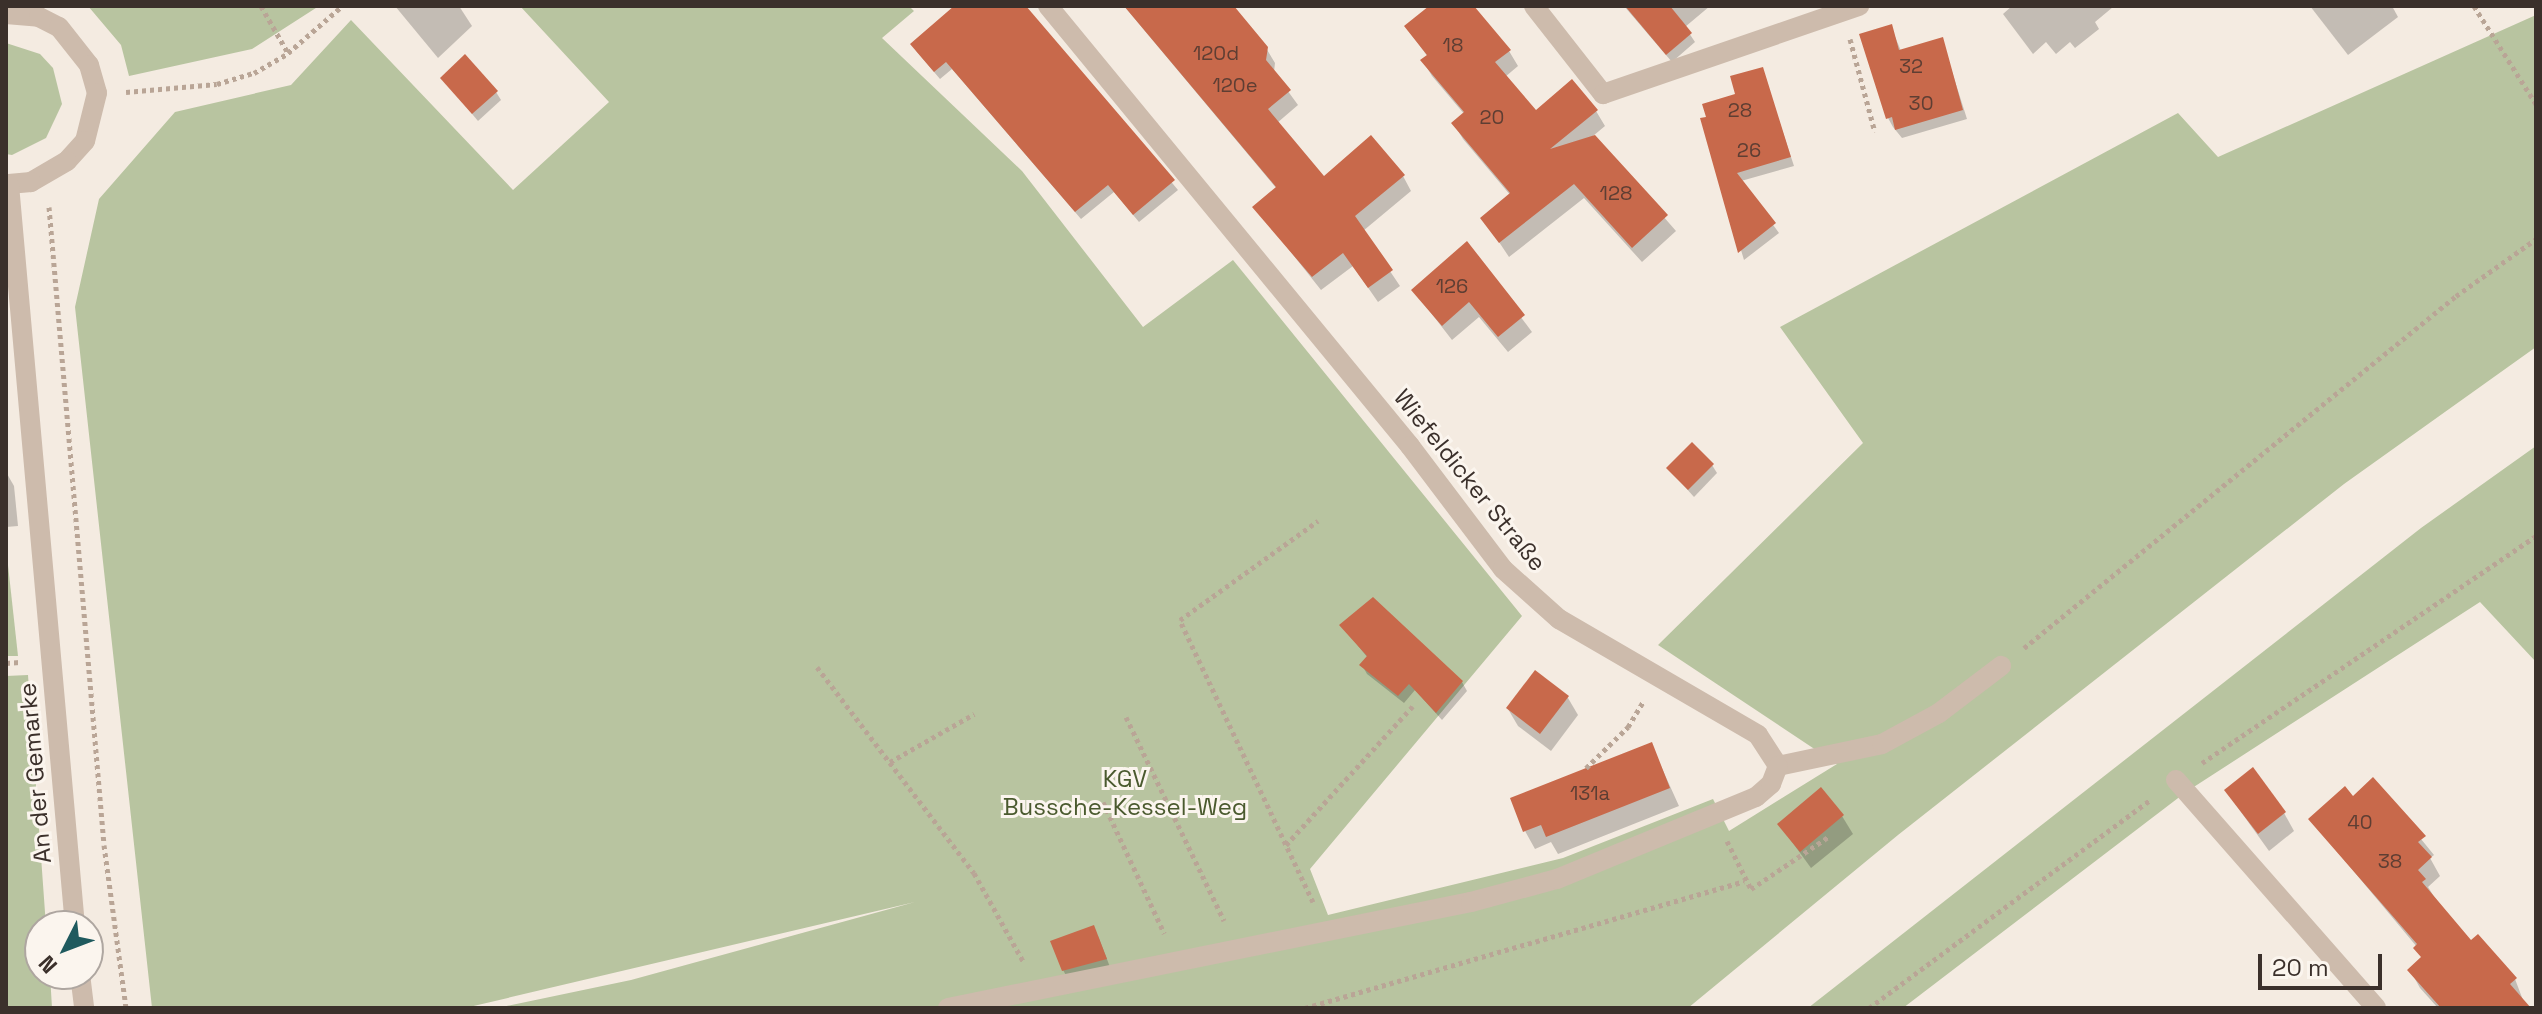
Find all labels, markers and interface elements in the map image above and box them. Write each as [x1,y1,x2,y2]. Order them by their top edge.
house number: 18 [1443,33,1463,57]
house number: 120d [1193,41,1239,65]
house number: 32 [1899,54,1923,78]
house number: 120e [1212,73,1258,97]
house number: 30 [1909,91,1933,115]
house number: 28 [1728,98,1752,122]
house number: 20 [1480,105,1504,129]
house number: 26 [1737,138,1761,162]
house number: 128 [1600,181,1632,205]
house number: 126 [1436,274,1468,298]
street label: Wiefeldicker Straße [1388,383,1552,577]
street label: An der Gemarke [13,682,57,864]
park label: KGV Bussche-Kessel-Weg [1003,765,1247,821]
house number: 131a [1570,781,1610,805]
house number: 40 [2347,810,2373,834]
house number: 38 [2378,849,2402,873]
north arrow [24,910,104,990]
scale bar [2262,938,2386,988]
text: N [32,950,63,980]
text: 20 m [2272,952,2329,983]

